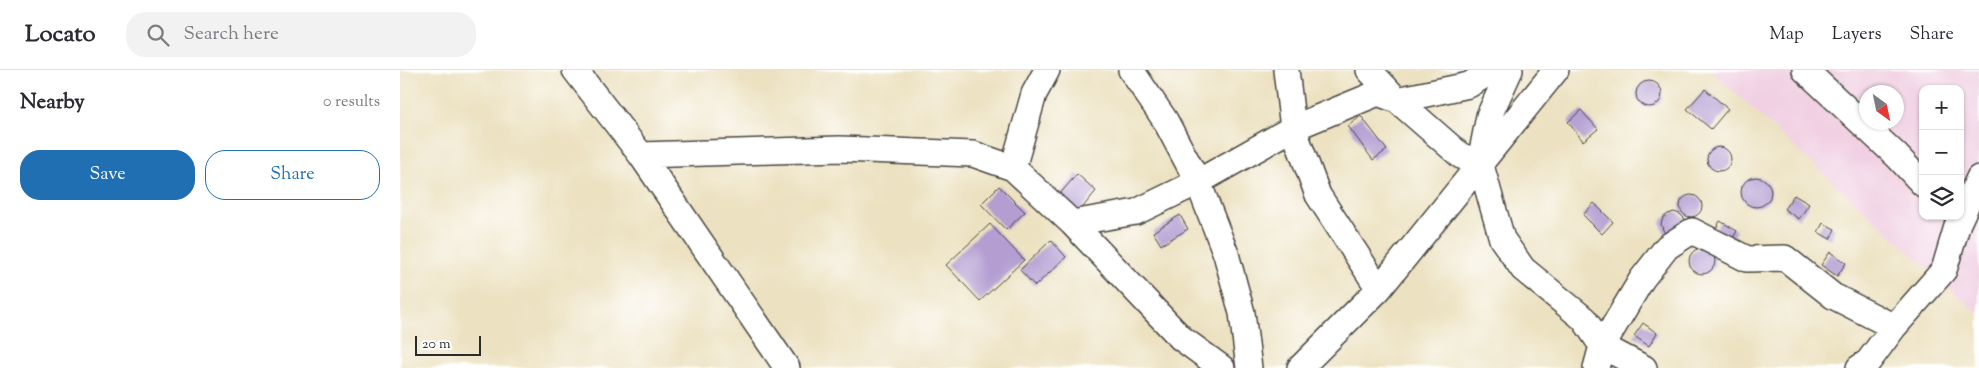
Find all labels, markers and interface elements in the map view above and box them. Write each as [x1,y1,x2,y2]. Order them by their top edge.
search box [126,12,476,57]
text: Locato [25,18,96,52]
icon: search [144,21,172,49]
text: Search here [184,21,279,48]
text: Map [1769,22,1804,48]
text: Layers [1832,22,1882,48]
text: Share [1910,22,1954,48]
north arrow [1859,85,1904,130]
map controls [1919,85,1964,220]
button: + [1919,85,1964,130]
text: Nearby [20,88,85,118]
text: 0 results [323,91,380,114]
button: − [1919,130,1964,175]
button: Save [20,150,195,200]
button: Share [205,150,380,200]
button: layers [1919,175,1964,220]
scale bar [415,333,481,356]
text: 20 m [422,335,451,355]

